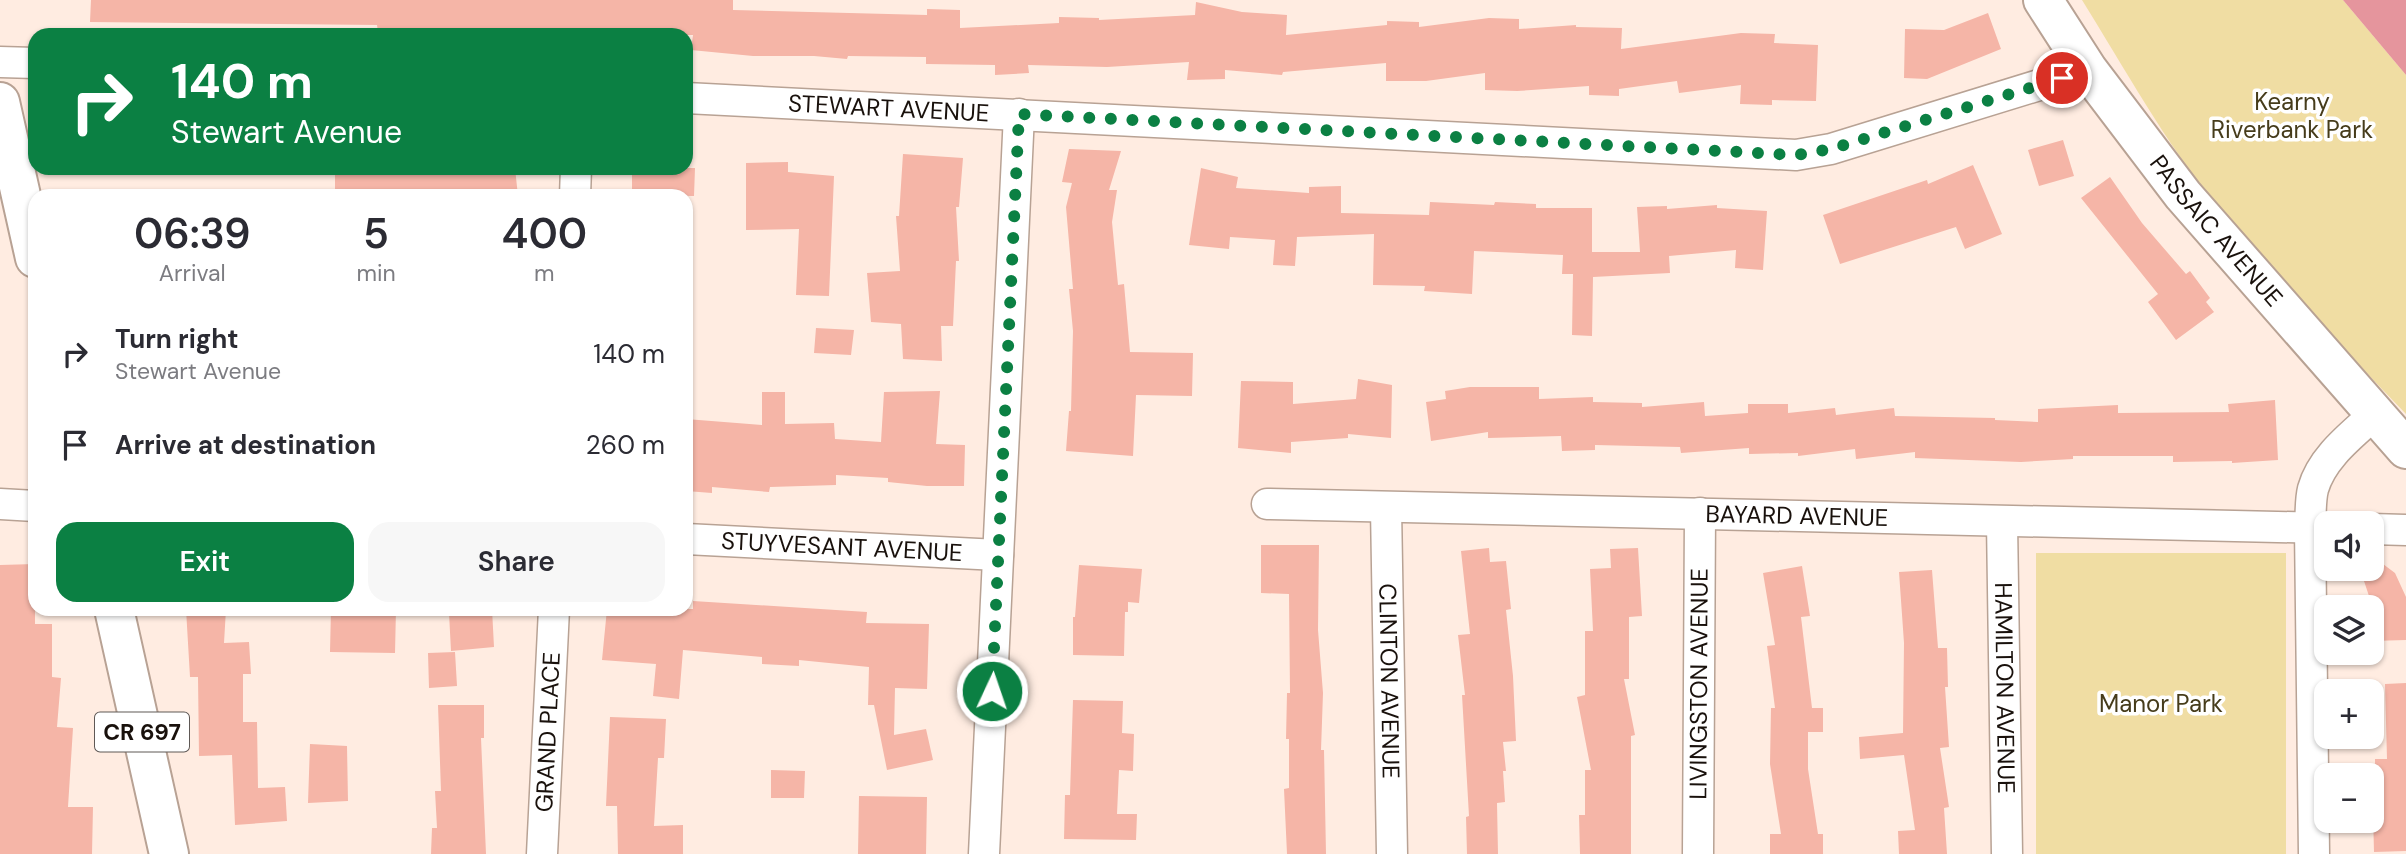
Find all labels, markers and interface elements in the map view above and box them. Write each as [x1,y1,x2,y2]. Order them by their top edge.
pin [2032,48,2092,108]
text: 140 m [171,49,313,113]
icon: right [56,56,147,147]
icon: arrive [2043,59,2081,97]
park label: Kearny Riverbank Park [2211,86,2373,145]
street label: STEWART AVENUE [787,87,990,129]
text: Stewart Avenue [171,111,402,153]
street label: PASSAIC AVENUE [2143,149,2290,313]
text: 06:39 [134,206,251,261]
text: 5 [363,206,389,261]
text: 400 [502,206,587,261]
text: Arrival [159,258,226,288]
text: min [356,258,396,288]
text: m [534,258,555,288]
text: Turn right [115,322,239,356]
icon: right [56,335,94,373]
text: 140 m [593,337,665,371]
text: Stewart Avenue [115,356,281,386]
icon: arrive [56,426,94,464]
text: Arrive at destination [115,428,376,462]
text: 260 m [586,428,665,462]
street label: BAYARD AVENUE [1705,498,1889,533]
map controls [2314,511,2384,833]
button: sound [2314,511,2384,581]
button: Exit [56,522,354,602]
button: Share [368,522,665,602]
street label: STUYVESANT AVENUE [720,525,963,568]
street label: LIVINGSTON AVENUE [1682,568,1715,800]
street label: HAMILTON AVENUE [1988,582,2022,794]
street label: CLINTON AVENUE [1372,583,1407,779]
button: layers [2314,595,2384,665]
street label: GRAND PLACE [528,651,567,813]
position arrow [955,654,1029,728]
button: + [2314,679,2384,749]
park label: Manor Park [2099,688,2223,719]
road number: CR 697 [95,712,189,752]
button: − [2314,763,2384,833]

